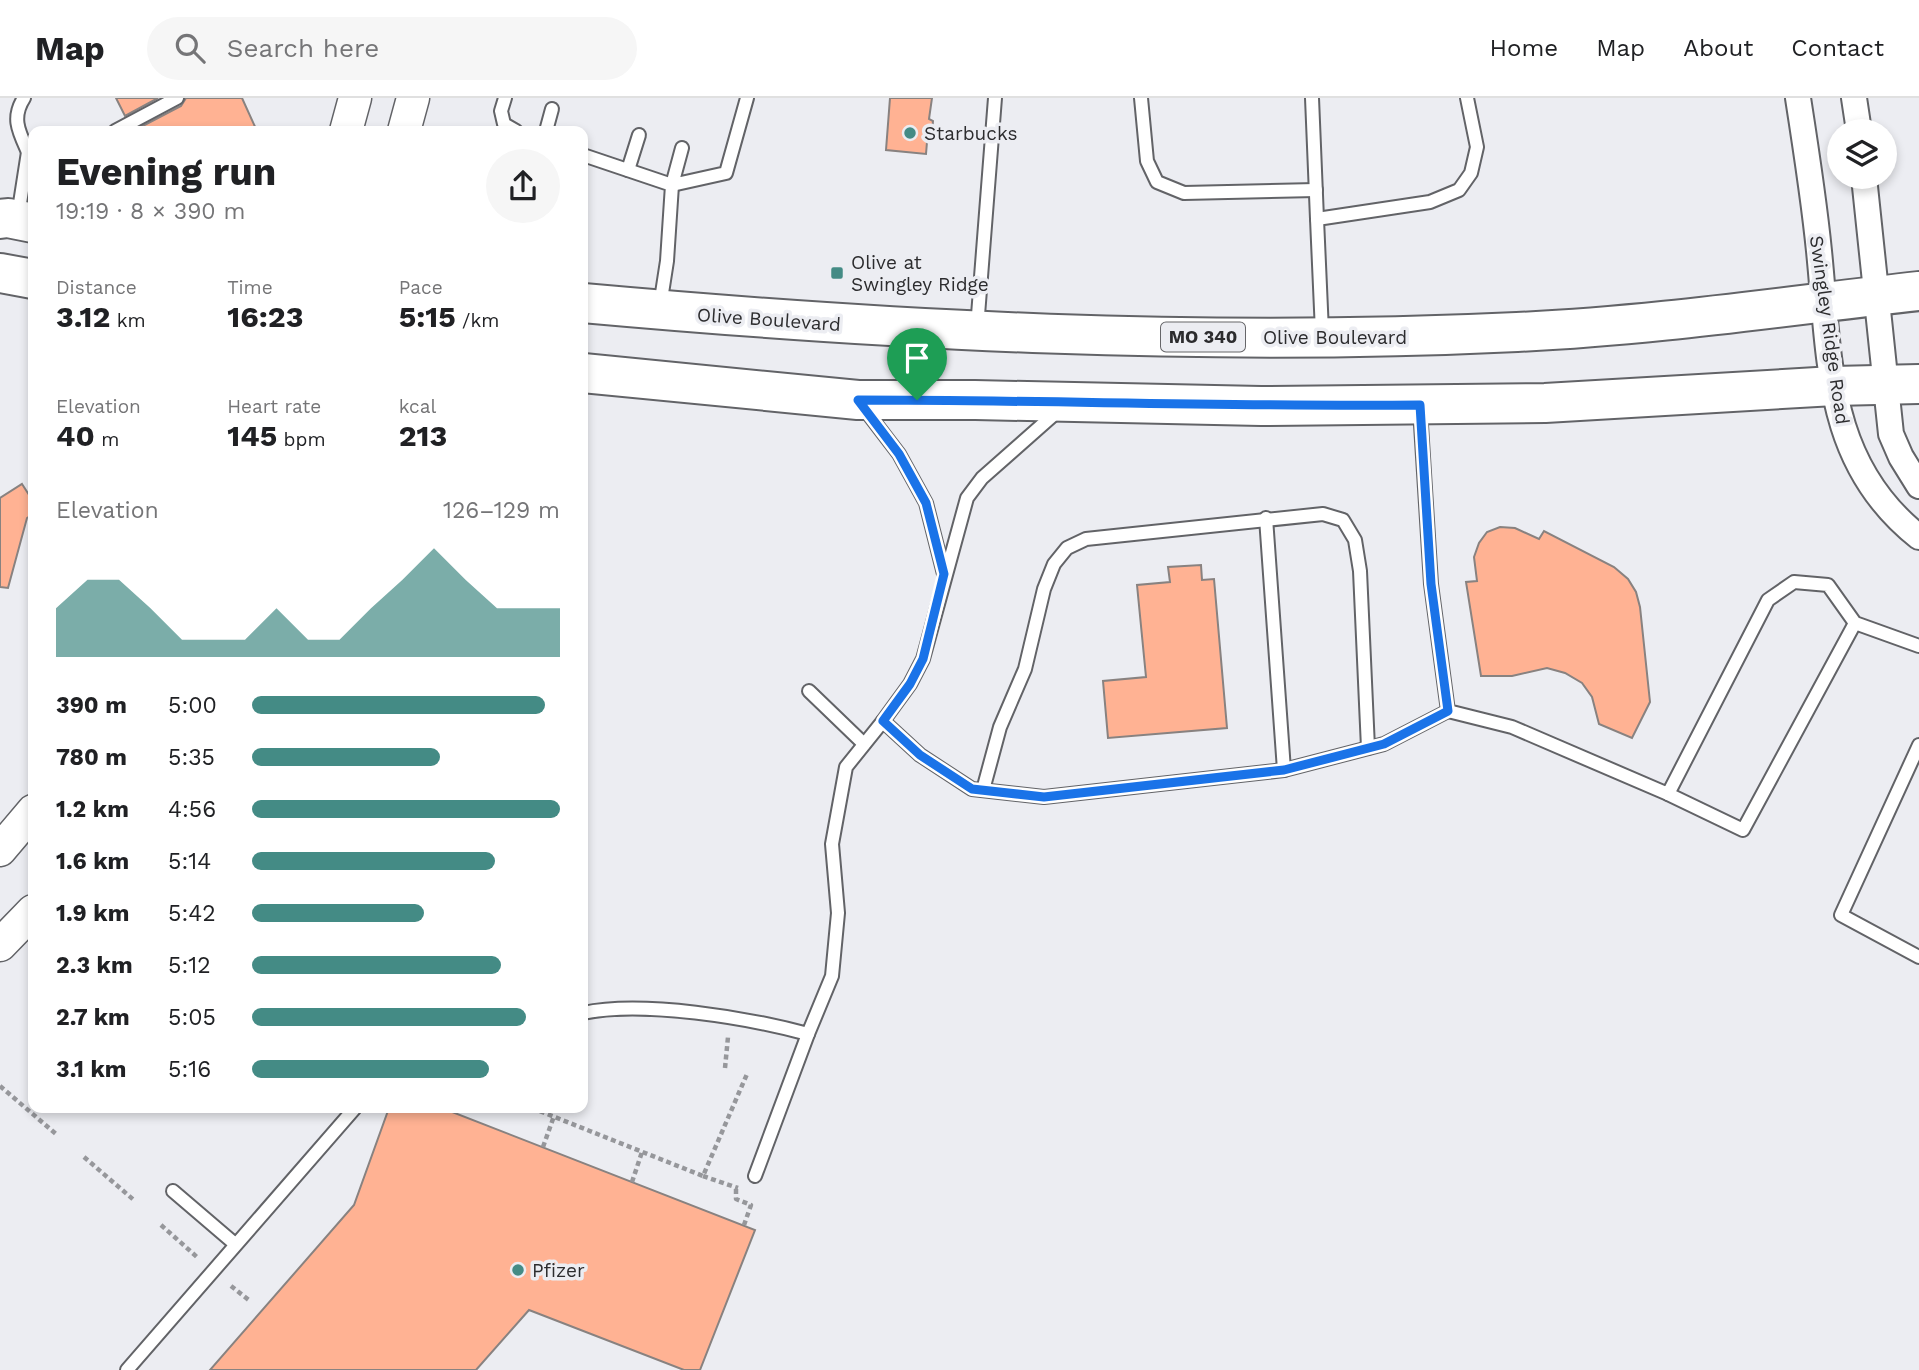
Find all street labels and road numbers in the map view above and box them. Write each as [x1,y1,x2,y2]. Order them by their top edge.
street label: Swingley Ridge Road [1805,234,1854,426]
street label: Olive Boulevard [696,303,842,336]
road number: MO 340 [1161,323,1245,352]
street label: Olive Boulevard [1263,326,1407,349]

